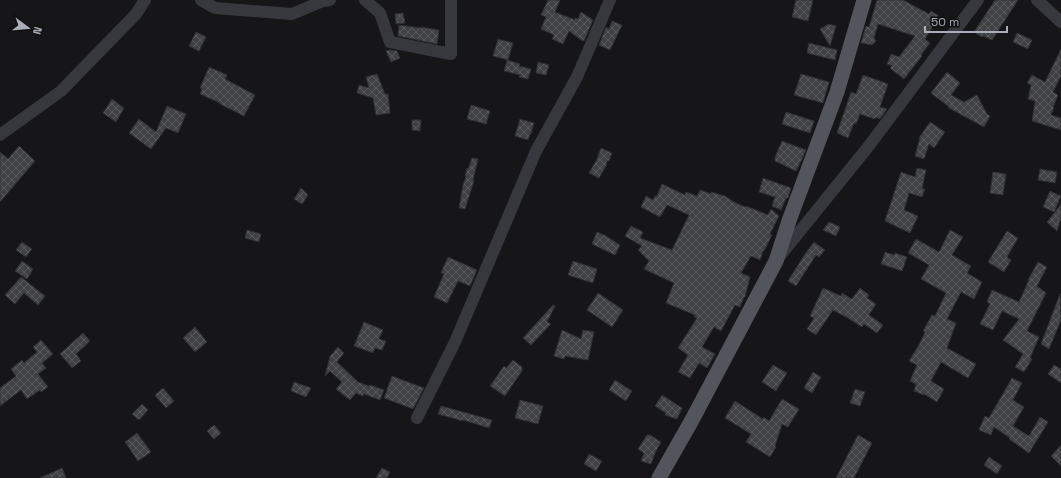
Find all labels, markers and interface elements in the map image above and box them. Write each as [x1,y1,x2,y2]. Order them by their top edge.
north arrow [8,8,48,48]
scale bar [925,8,1007,34]
text: 50 m [931,14,959,30]
text: N [30,25,45,36]

